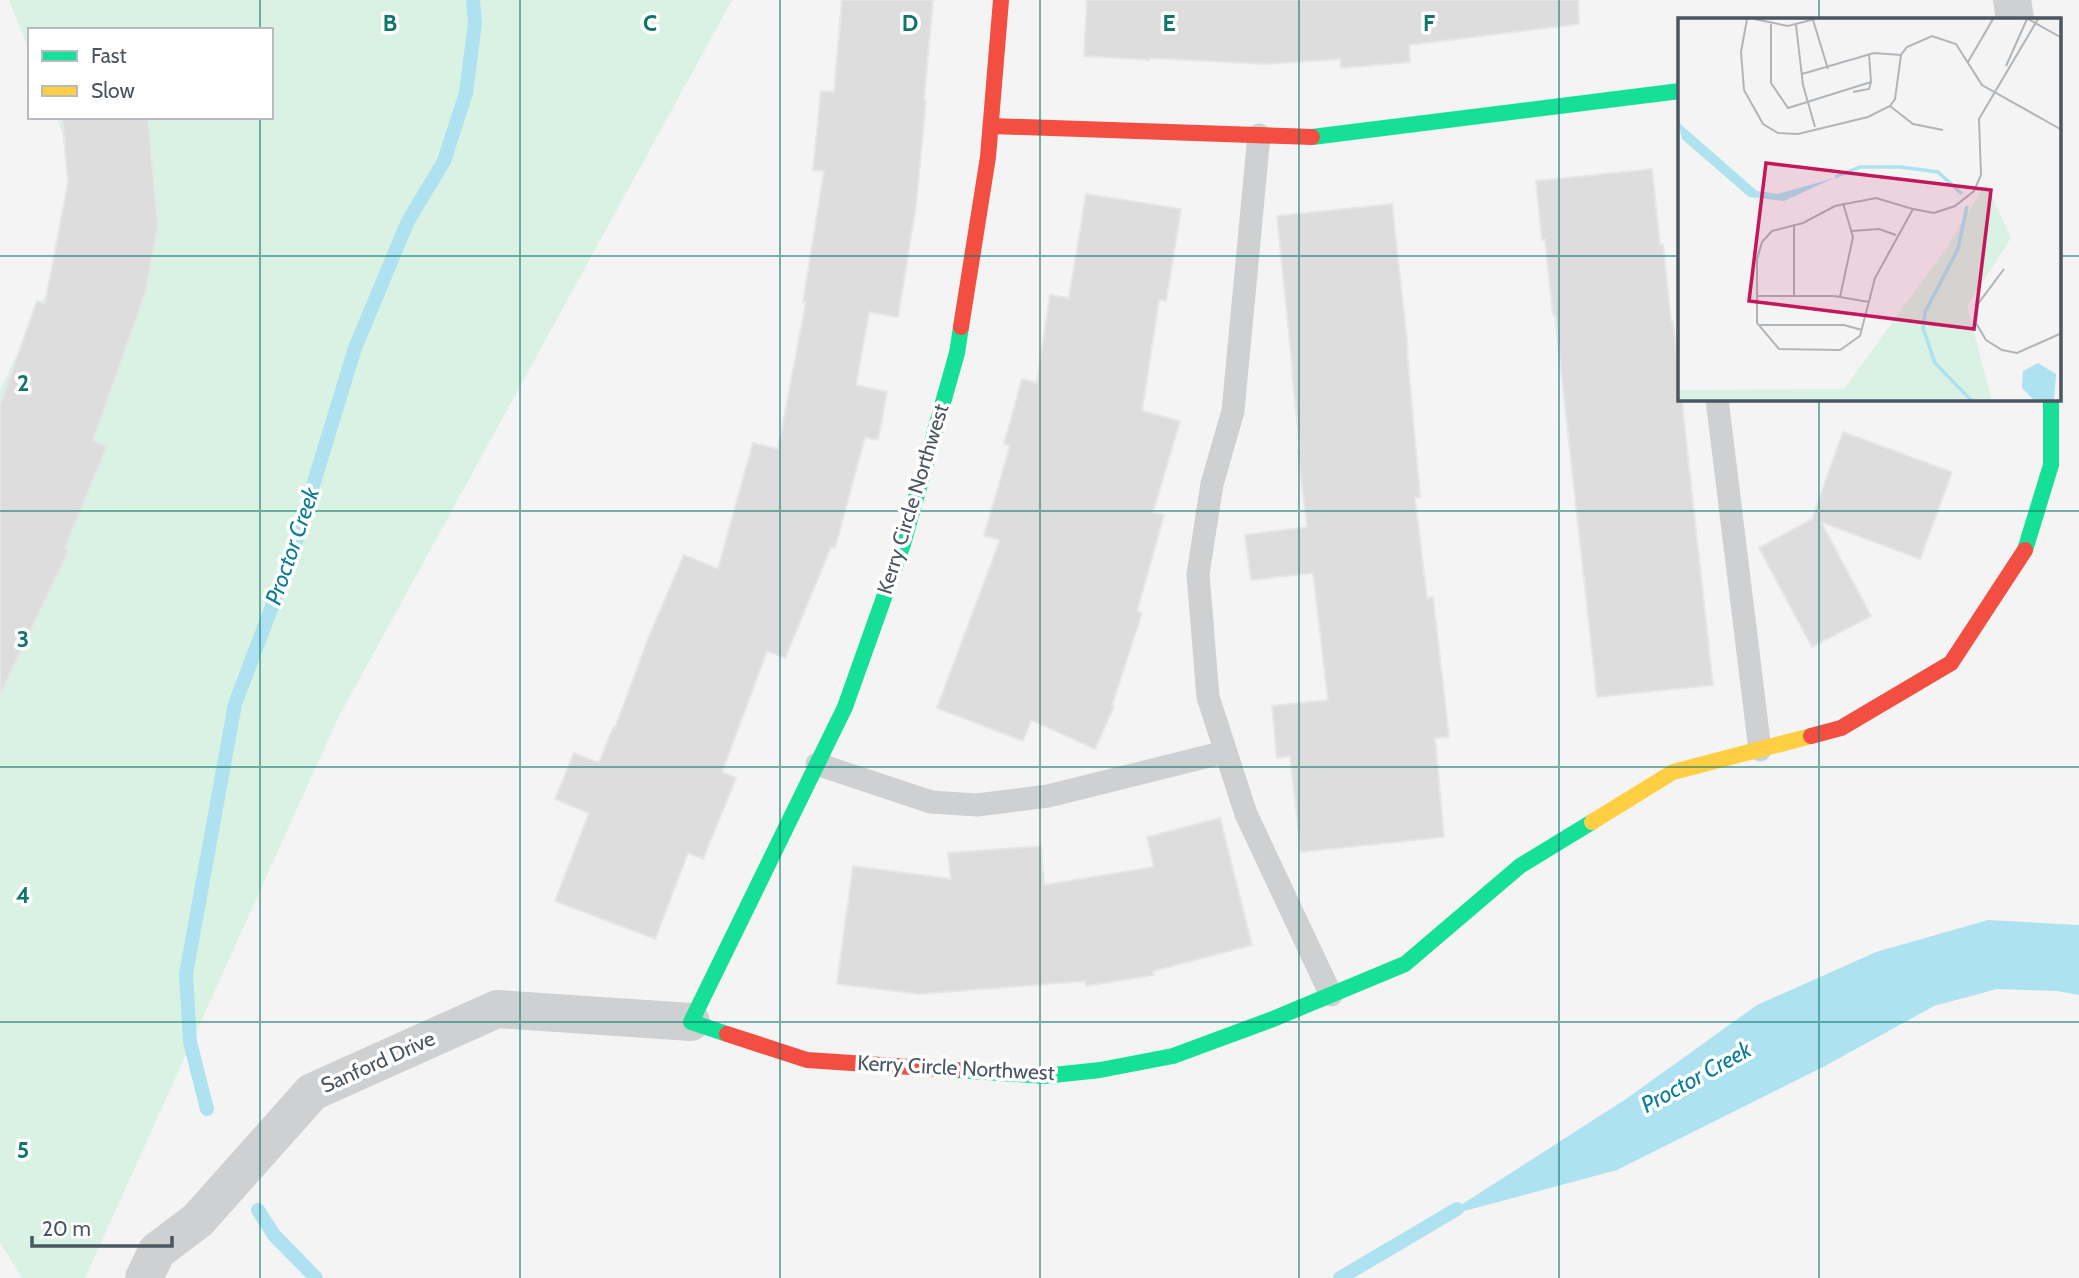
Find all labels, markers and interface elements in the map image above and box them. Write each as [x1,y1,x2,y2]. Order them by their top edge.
text: B [383,9,397,37]
text: C [643,9,657,37]
text: D [902,9,918,37]
text: E [1162,9,1176,37]
text: F [1423,9,1435,37]
inset map [1678,18,2062,401]
legend [28,28,273,119]
text: Fast [91,43,127,68]
text: Slow [91,78,135,103]
text: 2 [17,369,29,397]
street label: Kerry Circle Northwest [872,401,953,597]
water label: Proctor Creek [259,483,325,608]
text: 3 [17,625,29,653]
text: 4 [16,881,30,909]
street label: Sanford Drive [317,1025,439,1098]
water label: Proctor Creek [1636,1035,1757,1119]
street label: Kerry Circle Northwest [857,1050,1055,1085]
text: 5 [17,1136,29,1164]
scale bar [32,1204,172,1248]
text: 20 m [42,1216,91,1241]

